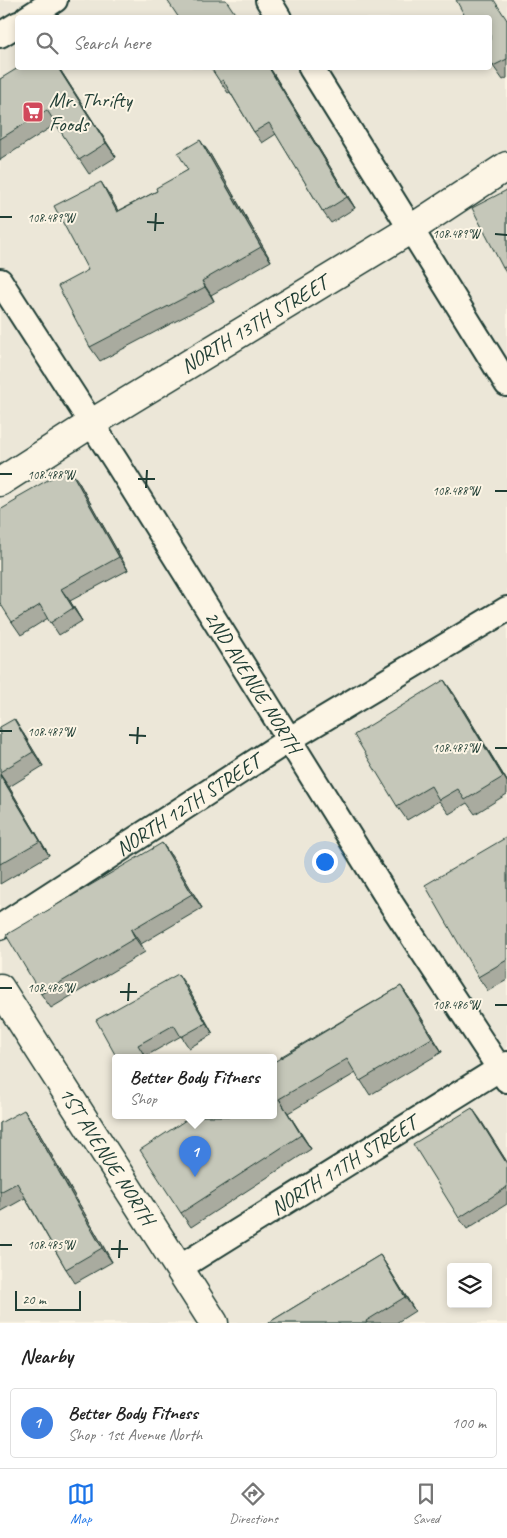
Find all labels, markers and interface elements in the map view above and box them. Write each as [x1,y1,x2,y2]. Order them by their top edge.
search box [15,15,492,70]
icon: search [33,29,61,57]
text: Search here [73,31,150,55]
place label: Mr. Thrifty Foods [49,87,133,137]
supermarket icon: Mr. Thrifty Foods [21,100,45,124]
text: 108.489°W [28,210,77,226]
text: 108.489°W [433,226,482,242]
street label: NORTH 13TH STREET [176,267,337,379]
text: 108.488°W [28,467,77,483]
text: 108.488°W [433,483,482,499]
street label: 2ND AVENUE NORTH [199,606,309,761]
text: 108.487°W [28,724,77,740]
text: 108.487°W [433,740,482,756]
street label: NORTH 12TH STREET [111,746,270,862]
your location [312,849,338,875]
text: 108.486°W [28,980,77,996]
text: 108.486°W [433,997,482,1013]
popup [112,1054,277,1119]
text: Better Body Fitness [130,1065,259,1089]
street label: 1ST AVENUE NORTH [54,1082,162,1232]
text: Shop [130,1089,157,1109]
street label: NORTH 11TH STREET [266,1107,426,1221]
pin: 1 [179,1136,211,1177]
text: 108.485°W [28,1237,77,1253]
map controls [447,1263,492,1308]
button: layers [447,1263,492,1308]
scale bar [15,1288,81,1311]
text: 20 m [22,1291,46,1308]
text: Nearby [20,1343,73,1369]
text: Better Body Fitness [68,1401,198,1425]
text: 1 [33,1413,41,1433]
text: 100 m [452,1413,486,1433]
text: Shop · 1st Avenue North [68,1425,202,1445]
tab: Map [67,1480,95,1527]
tab: Directions [229,1480,278,1527]
tab: Saved [412,1480,440,1527]

